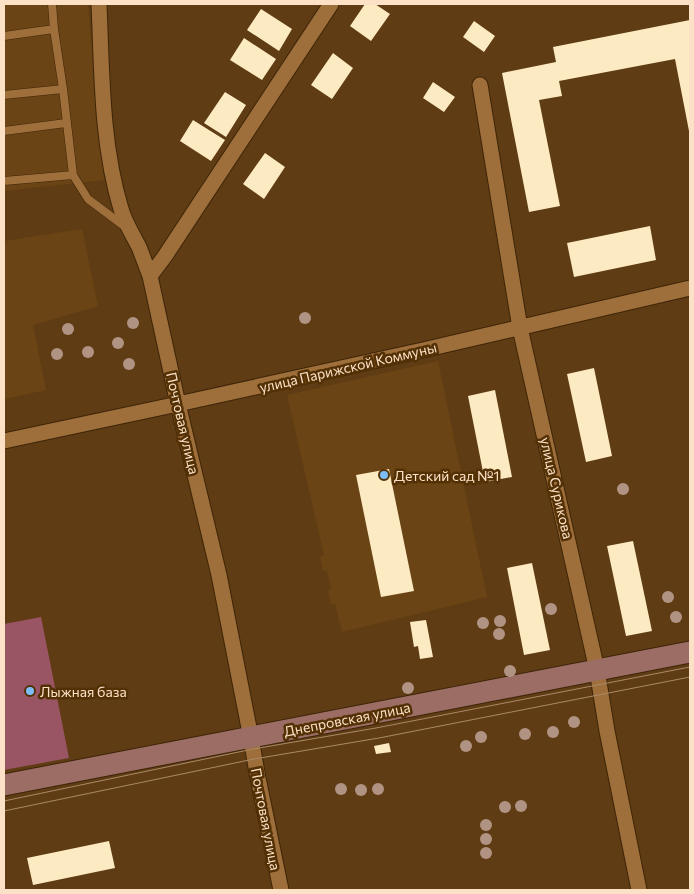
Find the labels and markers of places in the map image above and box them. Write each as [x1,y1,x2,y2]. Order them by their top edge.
place label: Детский сад №1 [394,467,499,484]
marker: Детский сад №1 [378,469,390,481]
place label: Лыжная база [40,683,127,700]
marker: Лыжная база [24,685,36,697]

